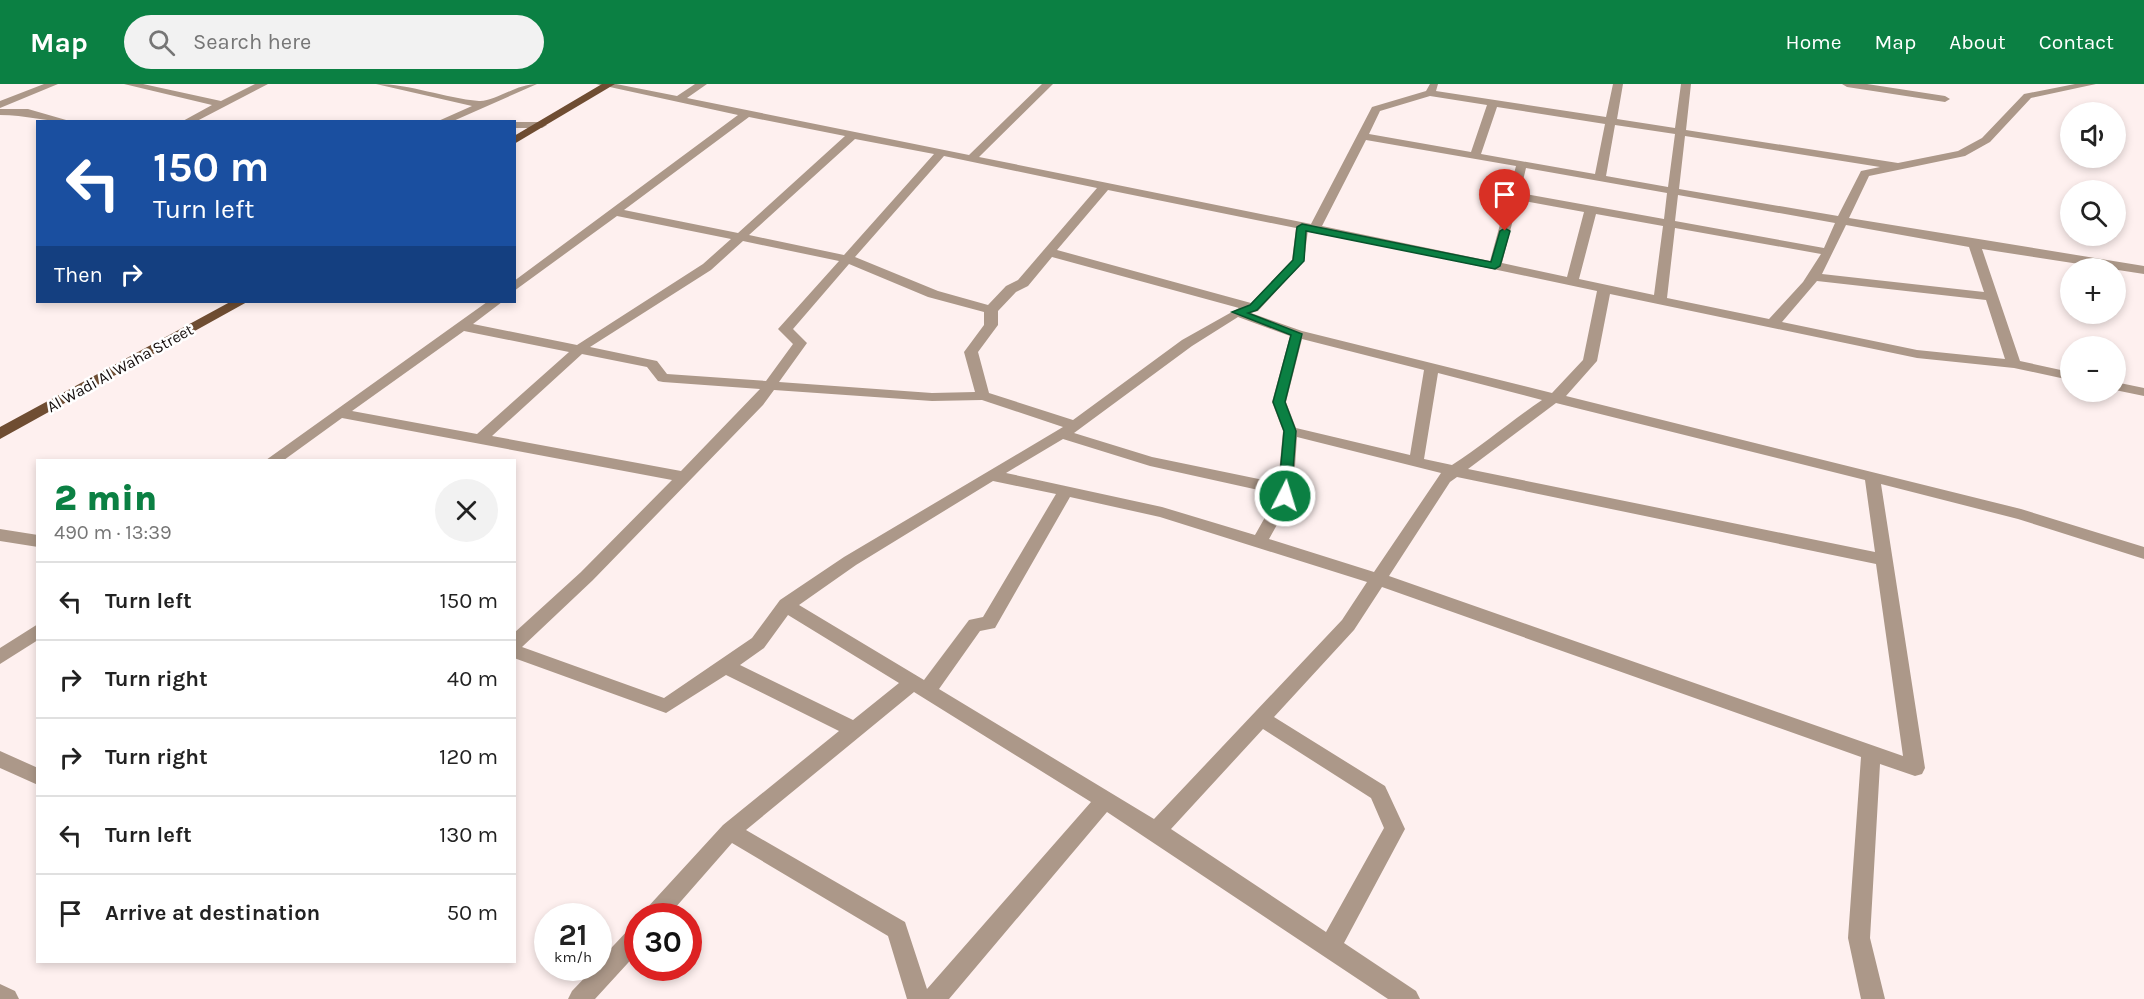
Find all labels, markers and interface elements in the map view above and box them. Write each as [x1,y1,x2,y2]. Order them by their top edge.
search box [124,15,544,69]
text: Map [30,26,88,59]
icon: search [145,26,178,59]
text: Search here [193,29,311,55]
text: Home [1786,30,1842,54]
text: Map [1875,30,1916,54]
text: About [1949,30,2006,54]
text: Contact [2039,30,2114,54]
map controls [2060,102,2126,402]
button: sound [2060,102,2126,168]
text: 150 m [153,142,269,192]
icon: left [54,144,132,222]
pin [1479,169,1530,231]
icon: arrive [1488,178,1521,211]
button: search [2060,180,2126,246]
text: Turn left [153,193,254,225]
icon: right [115,258,148,291]
button: + [2060,258,2126,324]
text: Then [54,262,103,288]
street label: Al Wadi Al Waha Street [44,320,196,416]
button: − [2060,336,2126,402]
position arrow [1253,464,1317,528]
text: 2 min [54,477,157,519]
button: close [435,479,498,542]
text: 490 m · 13:39 [54,521,172,544]
icon: left [54,585,87,618]
text: Turn left [105,588,192,614]
text: 150 m [439,588,498,614]
icon: right [54,663,87,696]
text: Turn right [105,666,208,692]
text: 40 m [447,666,498,692]
icon: right [54,741,87,774]
text: Turn right [105,744,208,770]
text: 120 m [439,744,498,770]
icon: left [54,819,87,852]
text: Turn left [105,822,192,848]
text: 130 m [439,822,498,848]
icon: arrive [54,897,87,930]
text: Arrive at destination [105,900,320,926]
text: 50 m [447,900,498,926]
speed limit sign: 30 [624,903,702,981]
text: 21 [559,917,587,953]
text: km/h [554,948,592,966]

